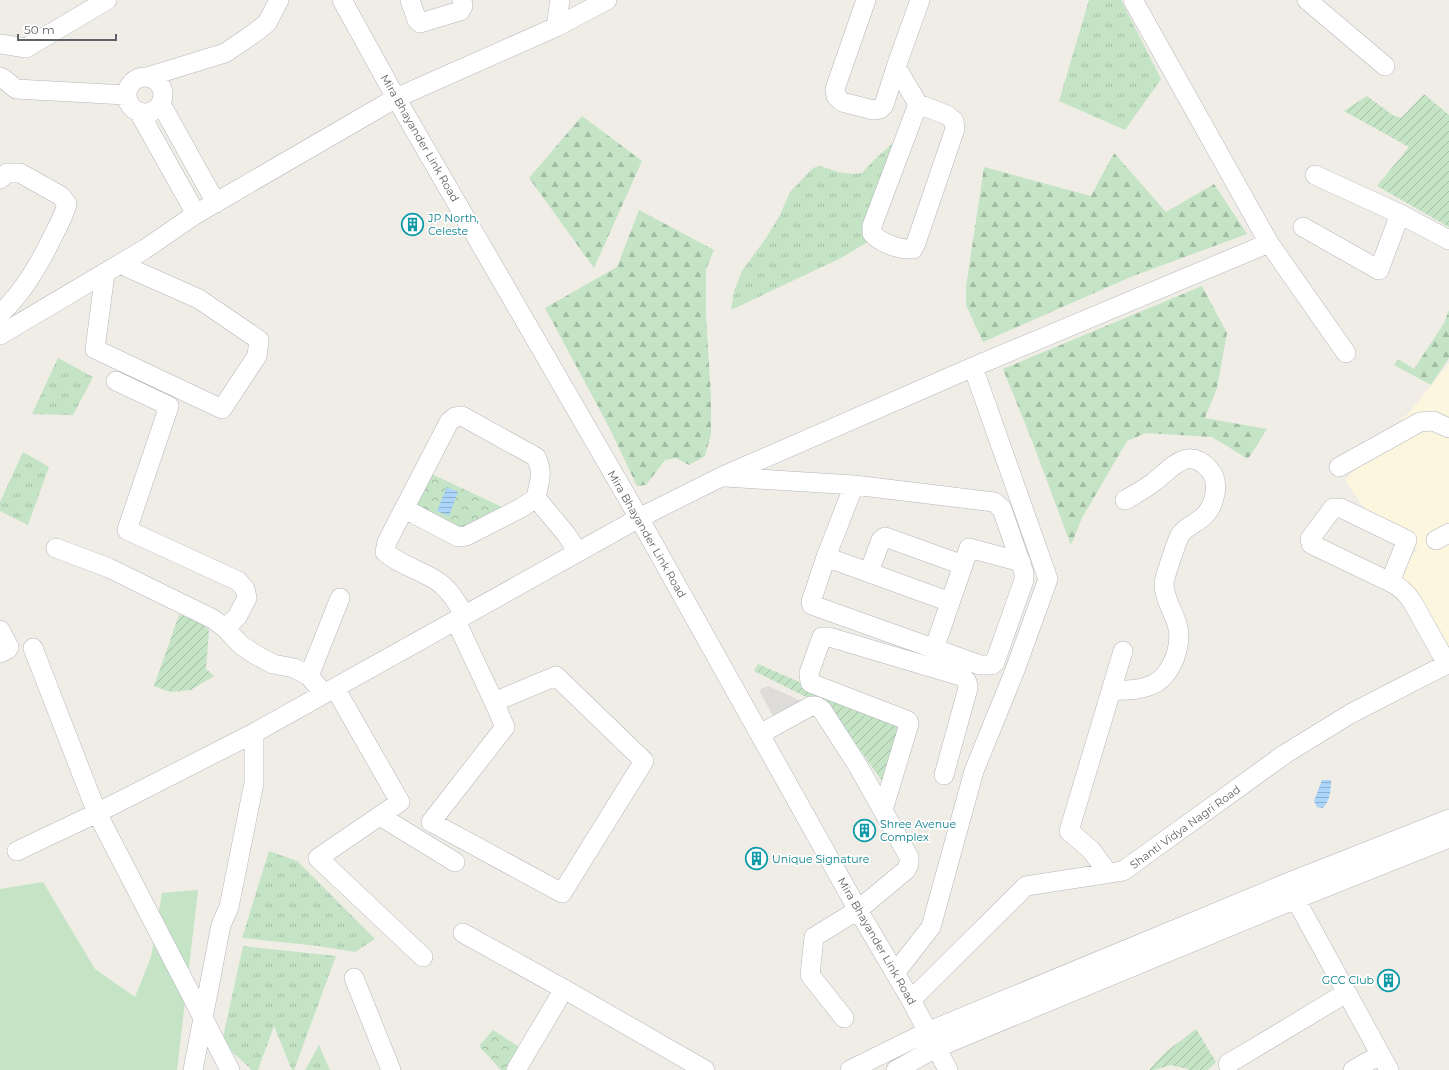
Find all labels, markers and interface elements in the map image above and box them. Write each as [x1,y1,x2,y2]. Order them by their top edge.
scale bar [18,16,116,42]
text: 50 m [24,22,55,37]
street label: Mira Bhayander Link Road [378,72,462,204]
building icon: JP North, Celeste [399,211,425,237]
place label: JP North, Celeste [427,211,479,238]
street label: Mira Bhayander Link Road [605,468,689,600]
street label: Shanti Vidya Nagri Road [1127,782,1243,872]
building icon: Shree Avenue Complex [852,817,878,843]
place label: Shree Avenue Complex [880,817,957,844]
building icon: Unique Signature [744,846,770,872]
place label: Unique Signature [772,852,870,866]
street label: Mira Bhayander Link Road [835,875,919,1007]
building icon: GCC Club [1376,967,1402,993]
place label: GCC Club [1322,973,1374,987]

